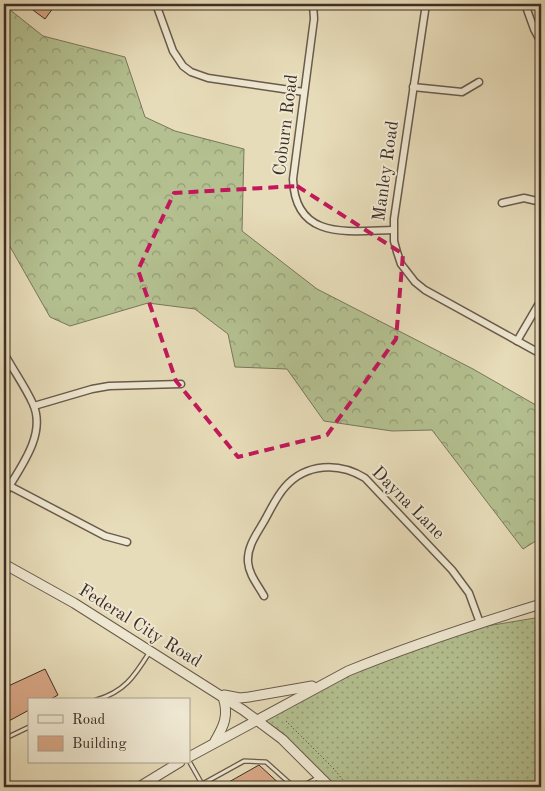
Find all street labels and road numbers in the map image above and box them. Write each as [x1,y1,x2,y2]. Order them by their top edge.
street label: Coburn Road [271,73,301,177]
street label: Manley Road [370,119,402,223]
street label: Dayna Lane [368,463,448,543]
street label: Federal City Road [75,581,205,671]

